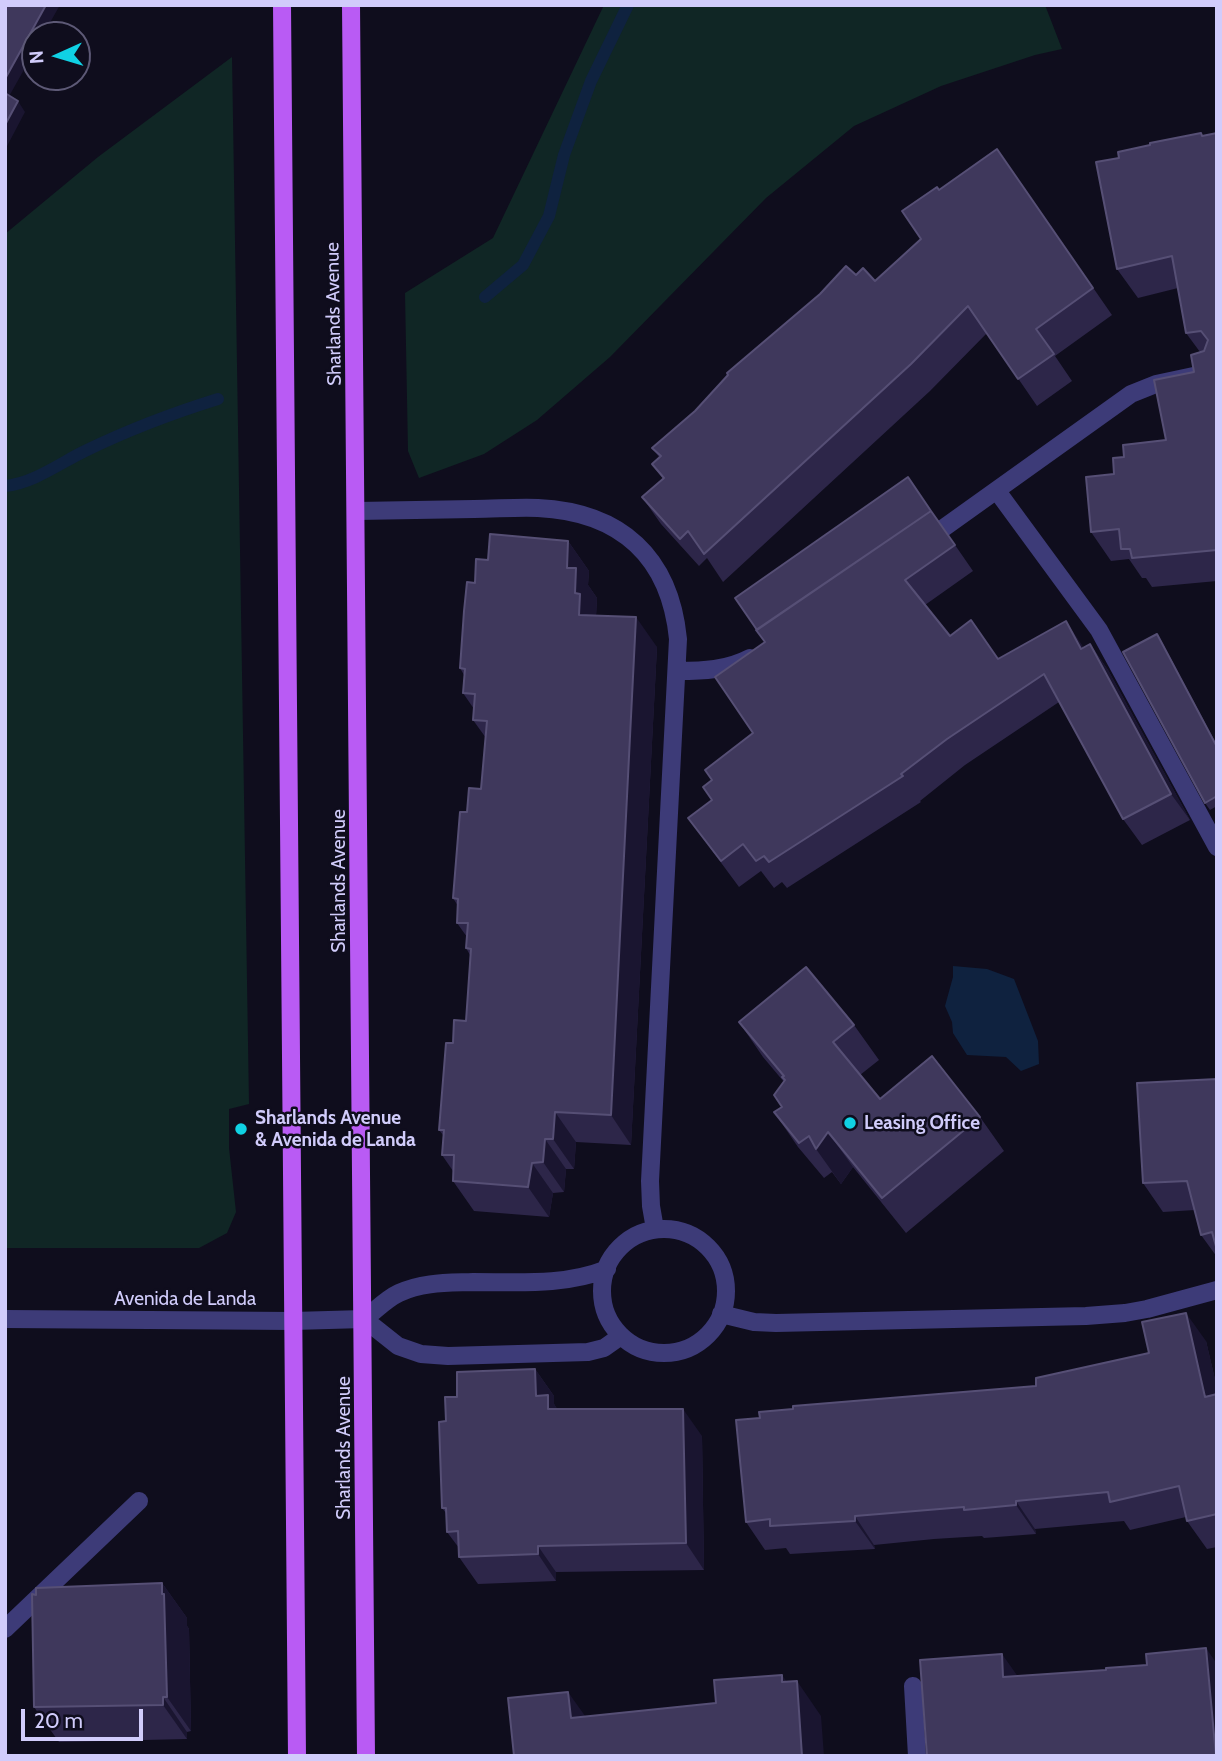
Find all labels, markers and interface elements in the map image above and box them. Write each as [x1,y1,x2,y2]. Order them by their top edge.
north arrow [21,21,91,91]
text: N [25,50,48,65]
street label: Sharlands Avenue [321,242,347,386]
street label: Sharlands Avenue [328,809,350,953]
place label: Sharlands Avenue & Avenida de Landa [255,1107,416,1151]
place label: Leasing Office [864,1112,980,1134]
marker: Leasing Office [842,1115,858,1131]
marker: Sharlands Avenue & Avenida de Landa [233,1121,249,1137]
street label: Avenida de Landa [114,1288,256,1310]
street label: Sharlands Avenue [333,1376,355,1520]
scale bar [24,1694,147,1738]
text: 20 m [34,1708,83,1733]

